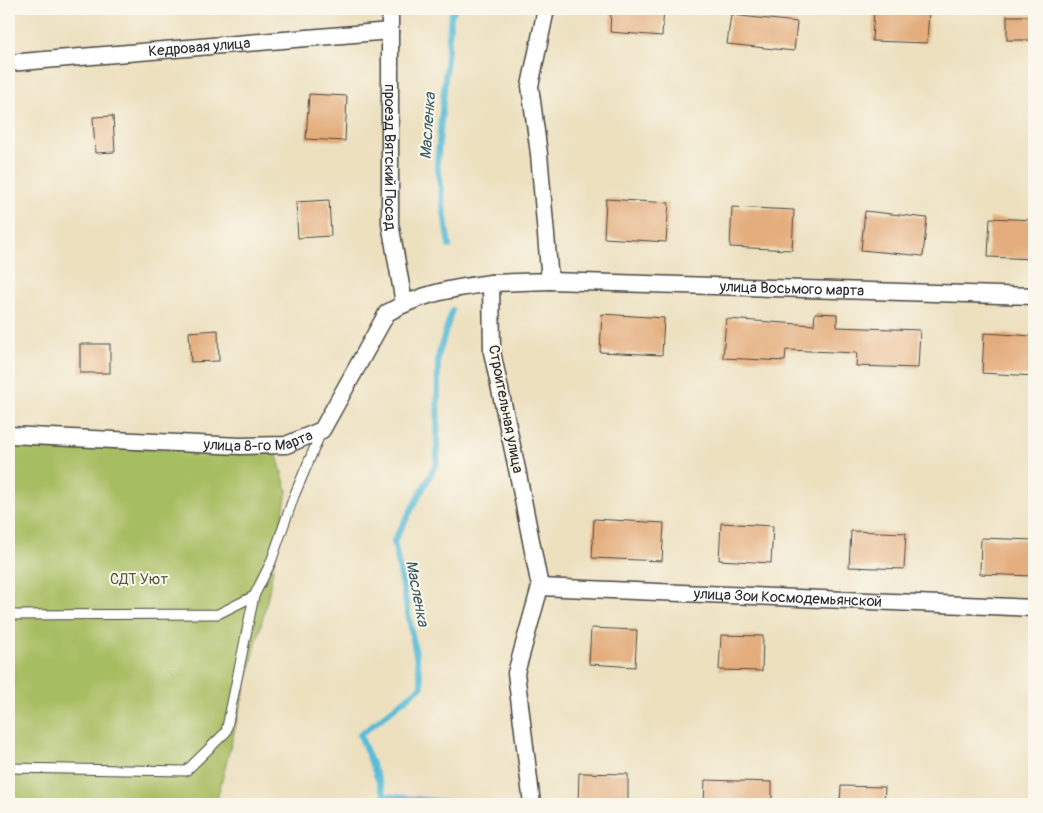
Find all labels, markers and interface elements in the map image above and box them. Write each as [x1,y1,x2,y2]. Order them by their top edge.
street label: Кедровая улица [148,34,251,61]
street label: проезд Вятский Посад [380,84,400,232]
water label: Масленка [416,90,440,160]
street label: улица Восьмого марта [718,277,864,301]
street label: Строительная улица [484,343,527,475]
street label: улица 8-го Марта [202,426,316,456]
water label: Масленка [401,558,434,630]
park label: СДТ Уют [110,570,168,589]
street label: улица Зои Космодемьянской [692,584,882,612]

